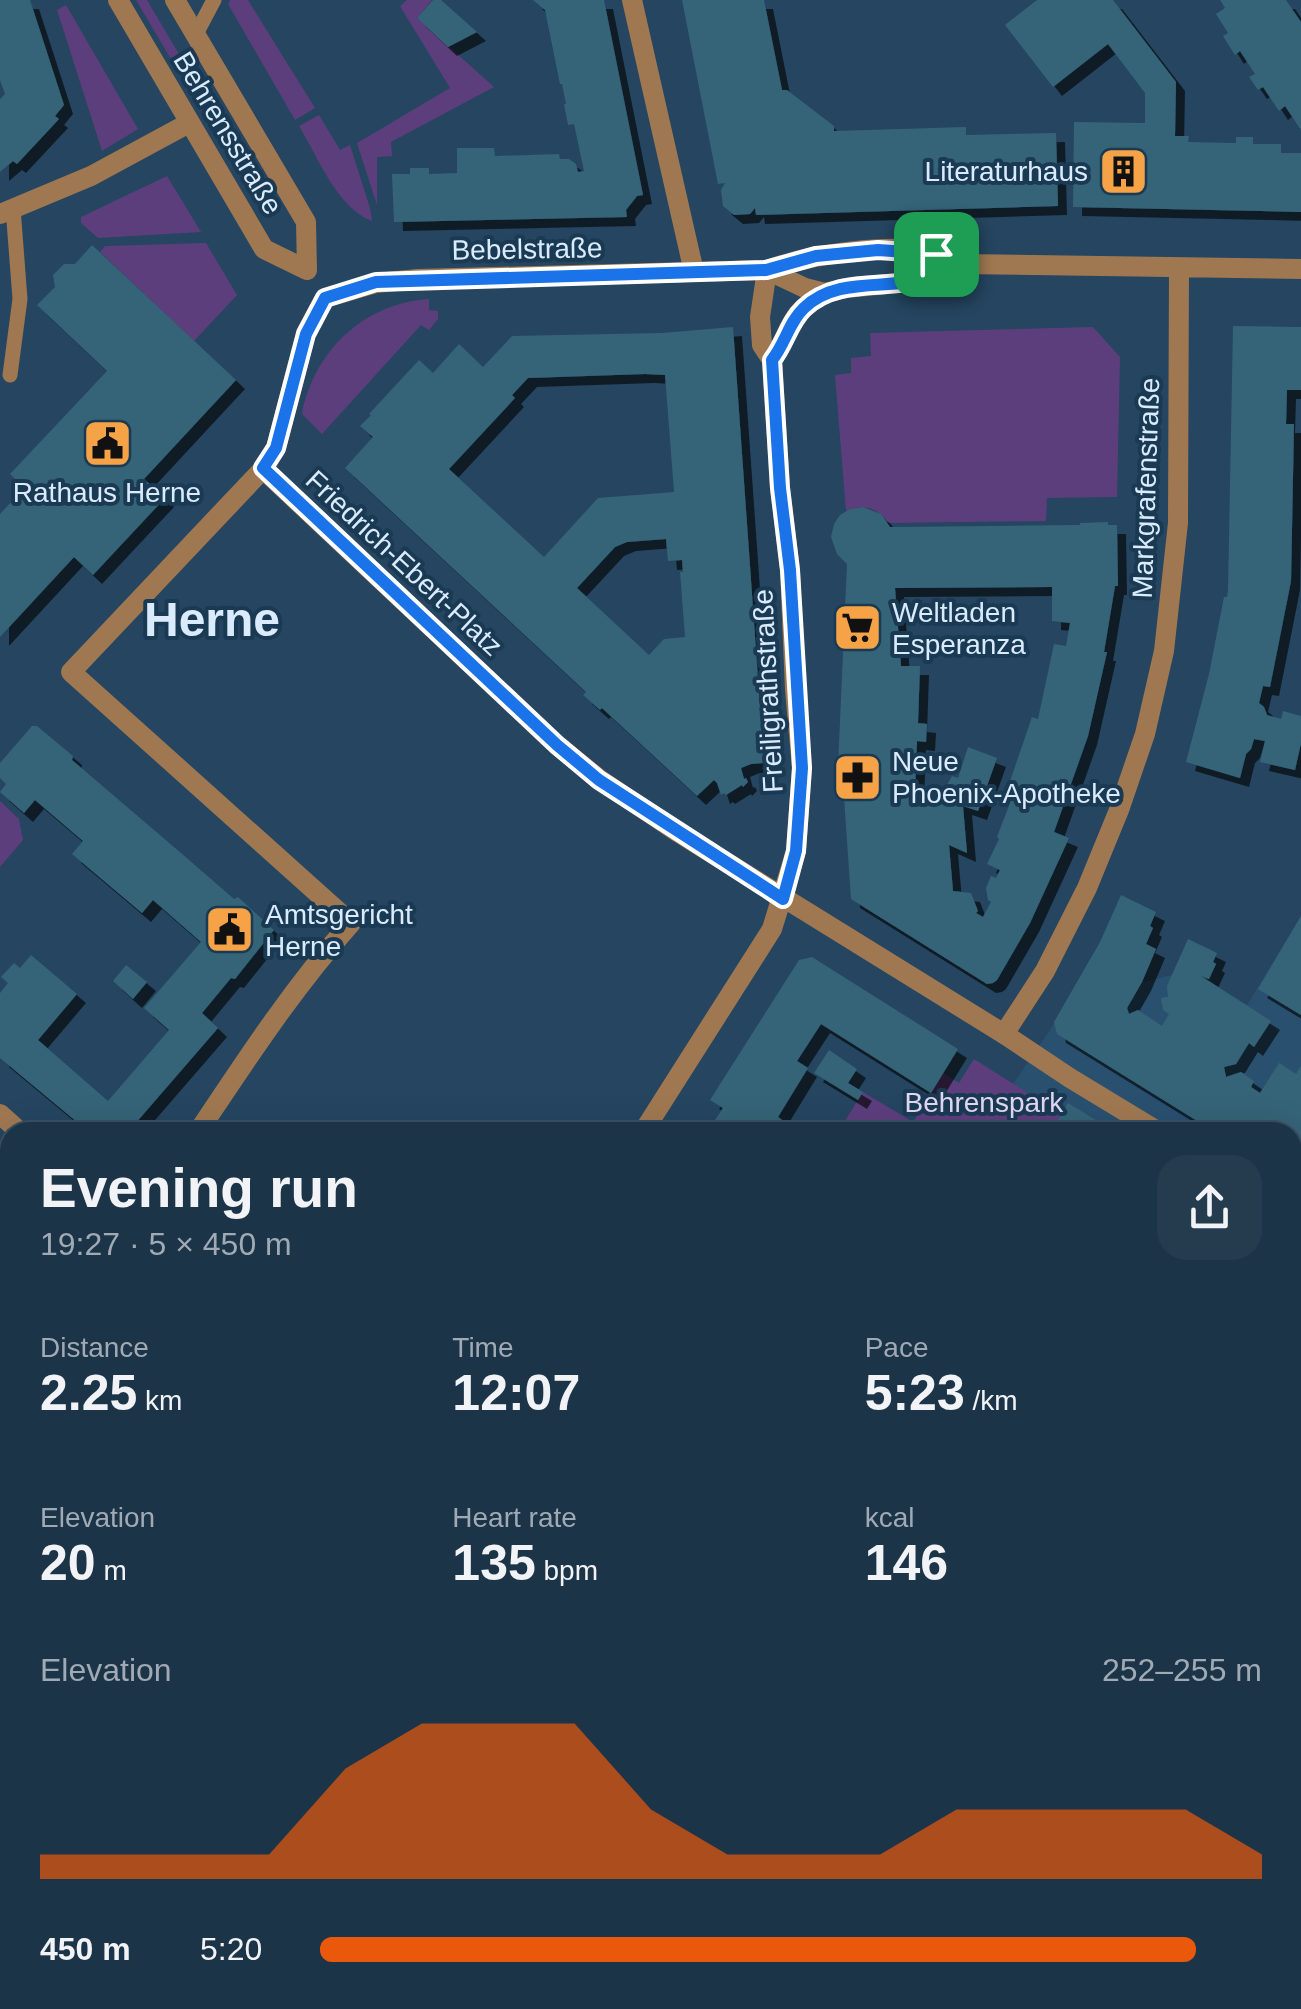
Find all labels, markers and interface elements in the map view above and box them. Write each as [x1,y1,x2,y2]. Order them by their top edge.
street label: Behrensstraße [167,46,289,220]
building icon: Literaturhaus [1097,145,1149,197]
place label: Literaturhaus [925,156,1088,187]
pin [894,212,979,297]
icon: arrive [909,227,964,282]
street label: Bebelstraße [451,232,603,266]
street label: Markgrafenstraße [1127,377,1165,599]
public building icon: Rathaus Herne [81,418,133,470]
street label: Friedrich-Ebert-Platz [300,464,508,662]
place label: Rathaus Herne [13,477,201,508]
street label: Freiligrathstraße [747,588,789,794]
district label: Herne [144,593,280,646]
place label: Weltladen Esperanza [892,597,1026,660]
supermarket icon: Weltladen Esperanza [831,602,883,654]
place label: Neue Phoenix-Apotheke [892,746,1121,809]
pharmacy icon: Neue Phoenix-Apotheke [831,751,883,803]
place label: Amtsgericht Herne [265,899,413,962]
public building icon: Amtsgericht Herne [204,904,256,956]
park label: Behrenspark [905,1087,1064,1118]
button: share [1157,1155,1262,1260]
text: Evening run [40,1157,358,1219]
text: 19:27 · 5 × 450 m [40,1226,292,1262]
text: Distance [40,1332,149,1363]
text: Time [452,1332,514,1363]
text: Pace [865,1332,928,1363]
text: 2.25 [40,1365,137,1421]
text: 12:07 [452,1365,580,1421]
text: 5:23 [865,1365,965,1421]
text: km [137,1385,182,1416]
text: /km [965,1385,1018,1416]
text: Elevation [40,1502,155,1533]
text: Heart rate [452,1502,577,1533]
text: kcal [865,1502,914,1533]
text: 20 [40,1535,96,1591]
text: 135 [452,1535,536,1591]
text: 146 [865,1535,948,1591]
text: m [96,1555,127,1586]
text: bpm [536,1555,598,1586]
text: Elevation [40,1652,172,1688]
text: 252–255 m [1102,1652,1262,1688]
text: 450 m [40,1931,131,1967]
text: 5:20 [200,1931,262,1967]

